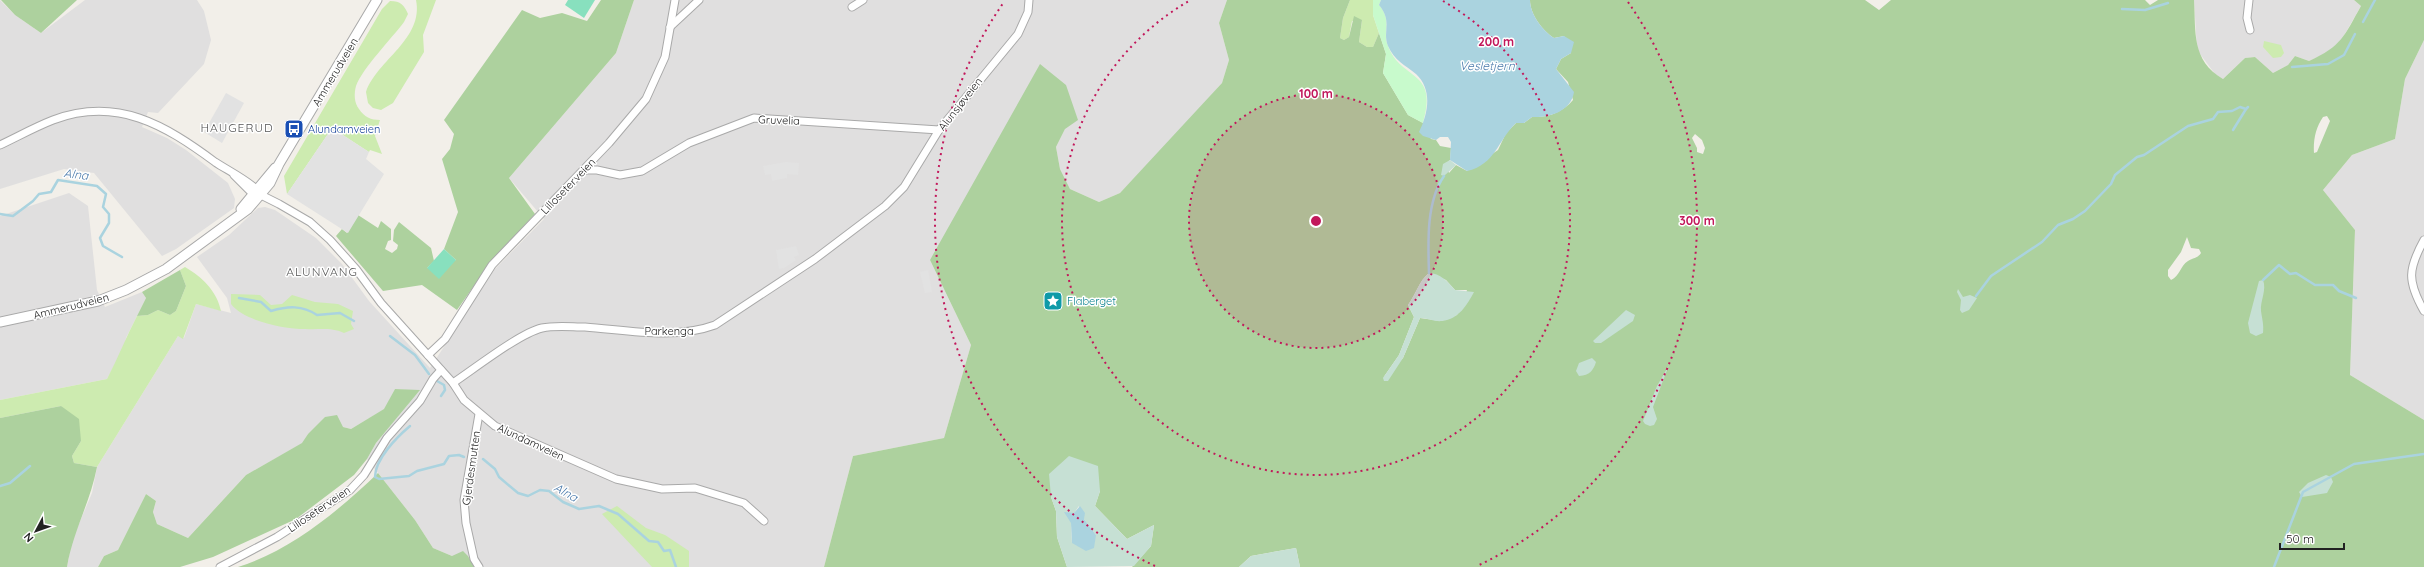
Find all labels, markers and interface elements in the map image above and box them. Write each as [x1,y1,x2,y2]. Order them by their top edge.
text: 200 m [1478,34,1514,49]
street label: Ammerudveien [309,35,361,109]
water label: Vesletjern [1459,58,1516,73]
street label: Alunsjøveien [935,75,985,133]
text: 100 m [1299,86,1333,101]
street label: Gruvelia [758,112,800,128]
bus stop icon: Alundamveien [283,118,305,140]
district label: HAUGERUD [200,120,274,135]
place label: Alundamveien [308,122,380,136]
street label: Lilloseterveien [538,155,598,217]
water label: Alna [63,165,90,183]
text: 300 m [1679,213,1715,228]
centre of rings [1309,214,1323,228]
district label: ALUNVANG [286,264,358,279]
street label: Ammerudveien [32,290,110,322]
place icon: Flaberget [1042,290,1064,312]
place label: Flaberget [1067,294,1116,308]
street label: Parkenga [644,324,694,338]
street label: Alundamveien [495,420,567,464]
street label: Gjerdesmutten [459,430,483,506]
water label: Alna [552,479,581,505]
street label: Lilloseterveien [285,483,353,535]
north arrow [16,511,56,551]
scale bar [2280,525,2344,551]
text: N [21,530,36,545]
text: 50 m [2286,531,2314,546]

